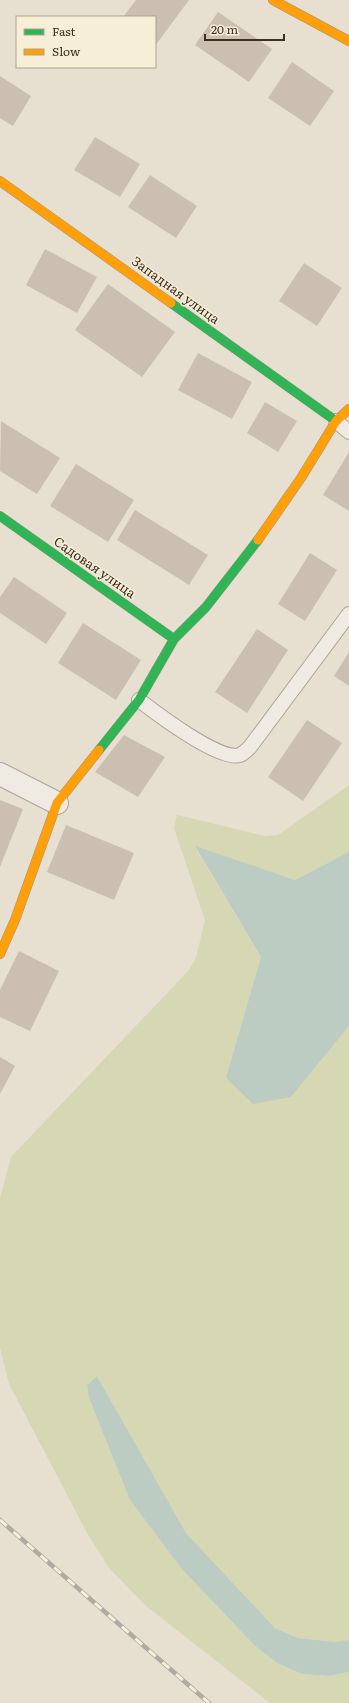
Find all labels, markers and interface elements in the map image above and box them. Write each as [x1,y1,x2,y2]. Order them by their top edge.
legend [16,16,156,68]
scale bar [205,16,284,42]
text: 20 m [211,20,238,38]
text: Fast [52,22,76,40]
text: Slow [52,42,81,60]
street label: Западная улица [128,251,224,328]
street label: Садовая улица [50,531,140,602]

